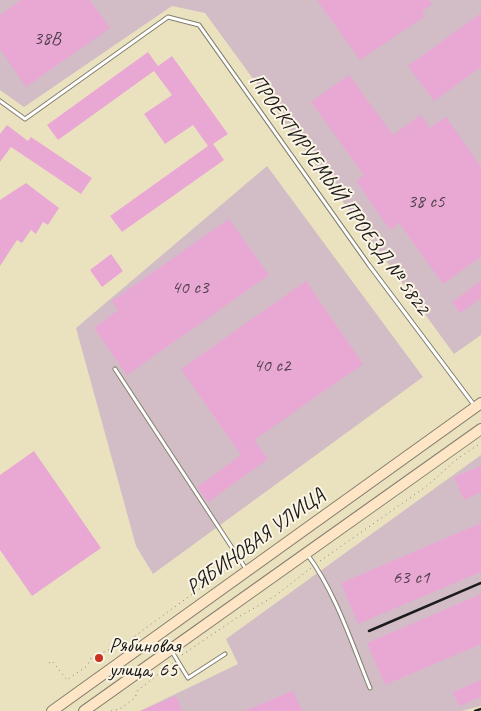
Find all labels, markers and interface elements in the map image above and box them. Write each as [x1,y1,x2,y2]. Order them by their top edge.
house number: 38В [34,28,60,50]
street label: ПРОЕКТИРУЕМЫЙ ПРОЕЗД № 5822 [243,70,435,320]
house number: 38 с5 [408,191,444,213]
house number: 40 с3 [172,277,208,299]
house number: 40 с2 [254,355,290,377]
street label: РЯБИНОВАЯ УЛИЦА [182,483,330,601]
house number: 63 с1 [393,567,429,589]
place label: Рябиновая улица, 65 [109,633,180,683]
marker: Рябиновая улица, 65 [93,652,105,664]

